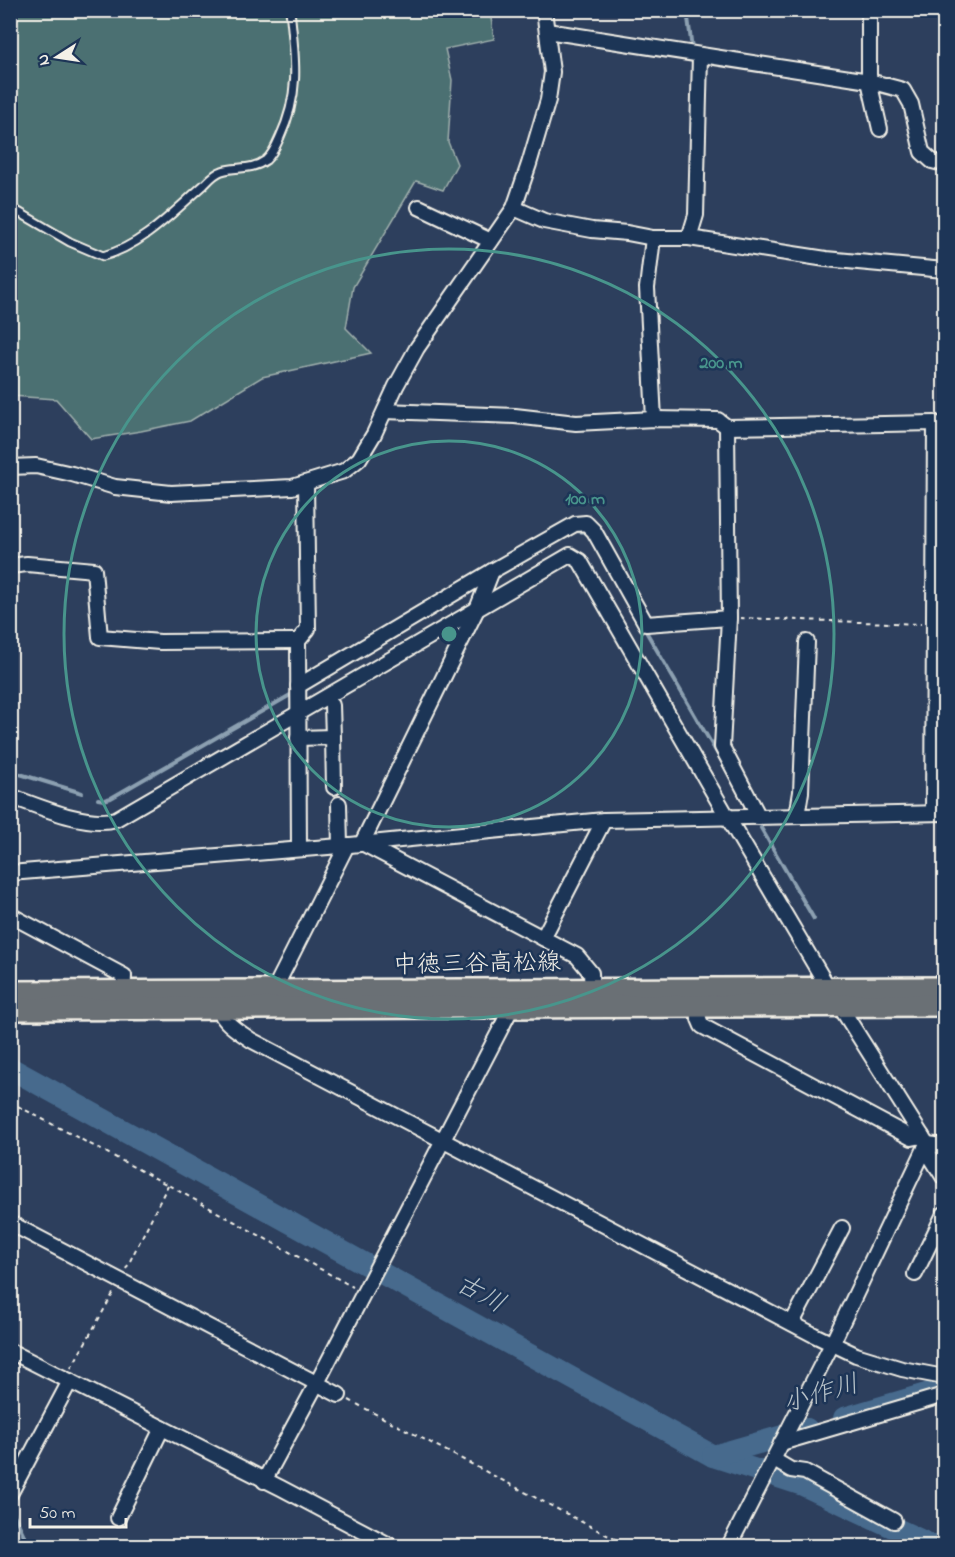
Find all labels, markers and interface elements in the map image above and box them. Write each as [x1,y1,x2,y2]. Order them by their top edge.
north arrow [27,27,87,87]
text: N [31,52,57,67]
text: 200 m [699,351,743,377]
text: 100 m [565,487,605,513]
centre of rings [439,624,459,644]
street label: 中徳三谷高松線 [393,946,561,984]
water label: 古川 [448,1266,512,1324]
water label: 小作川 [778,1366,864,1424]
scale bar [30,1491,126,1529]
text: 50 m [39,1501,76,1527]

